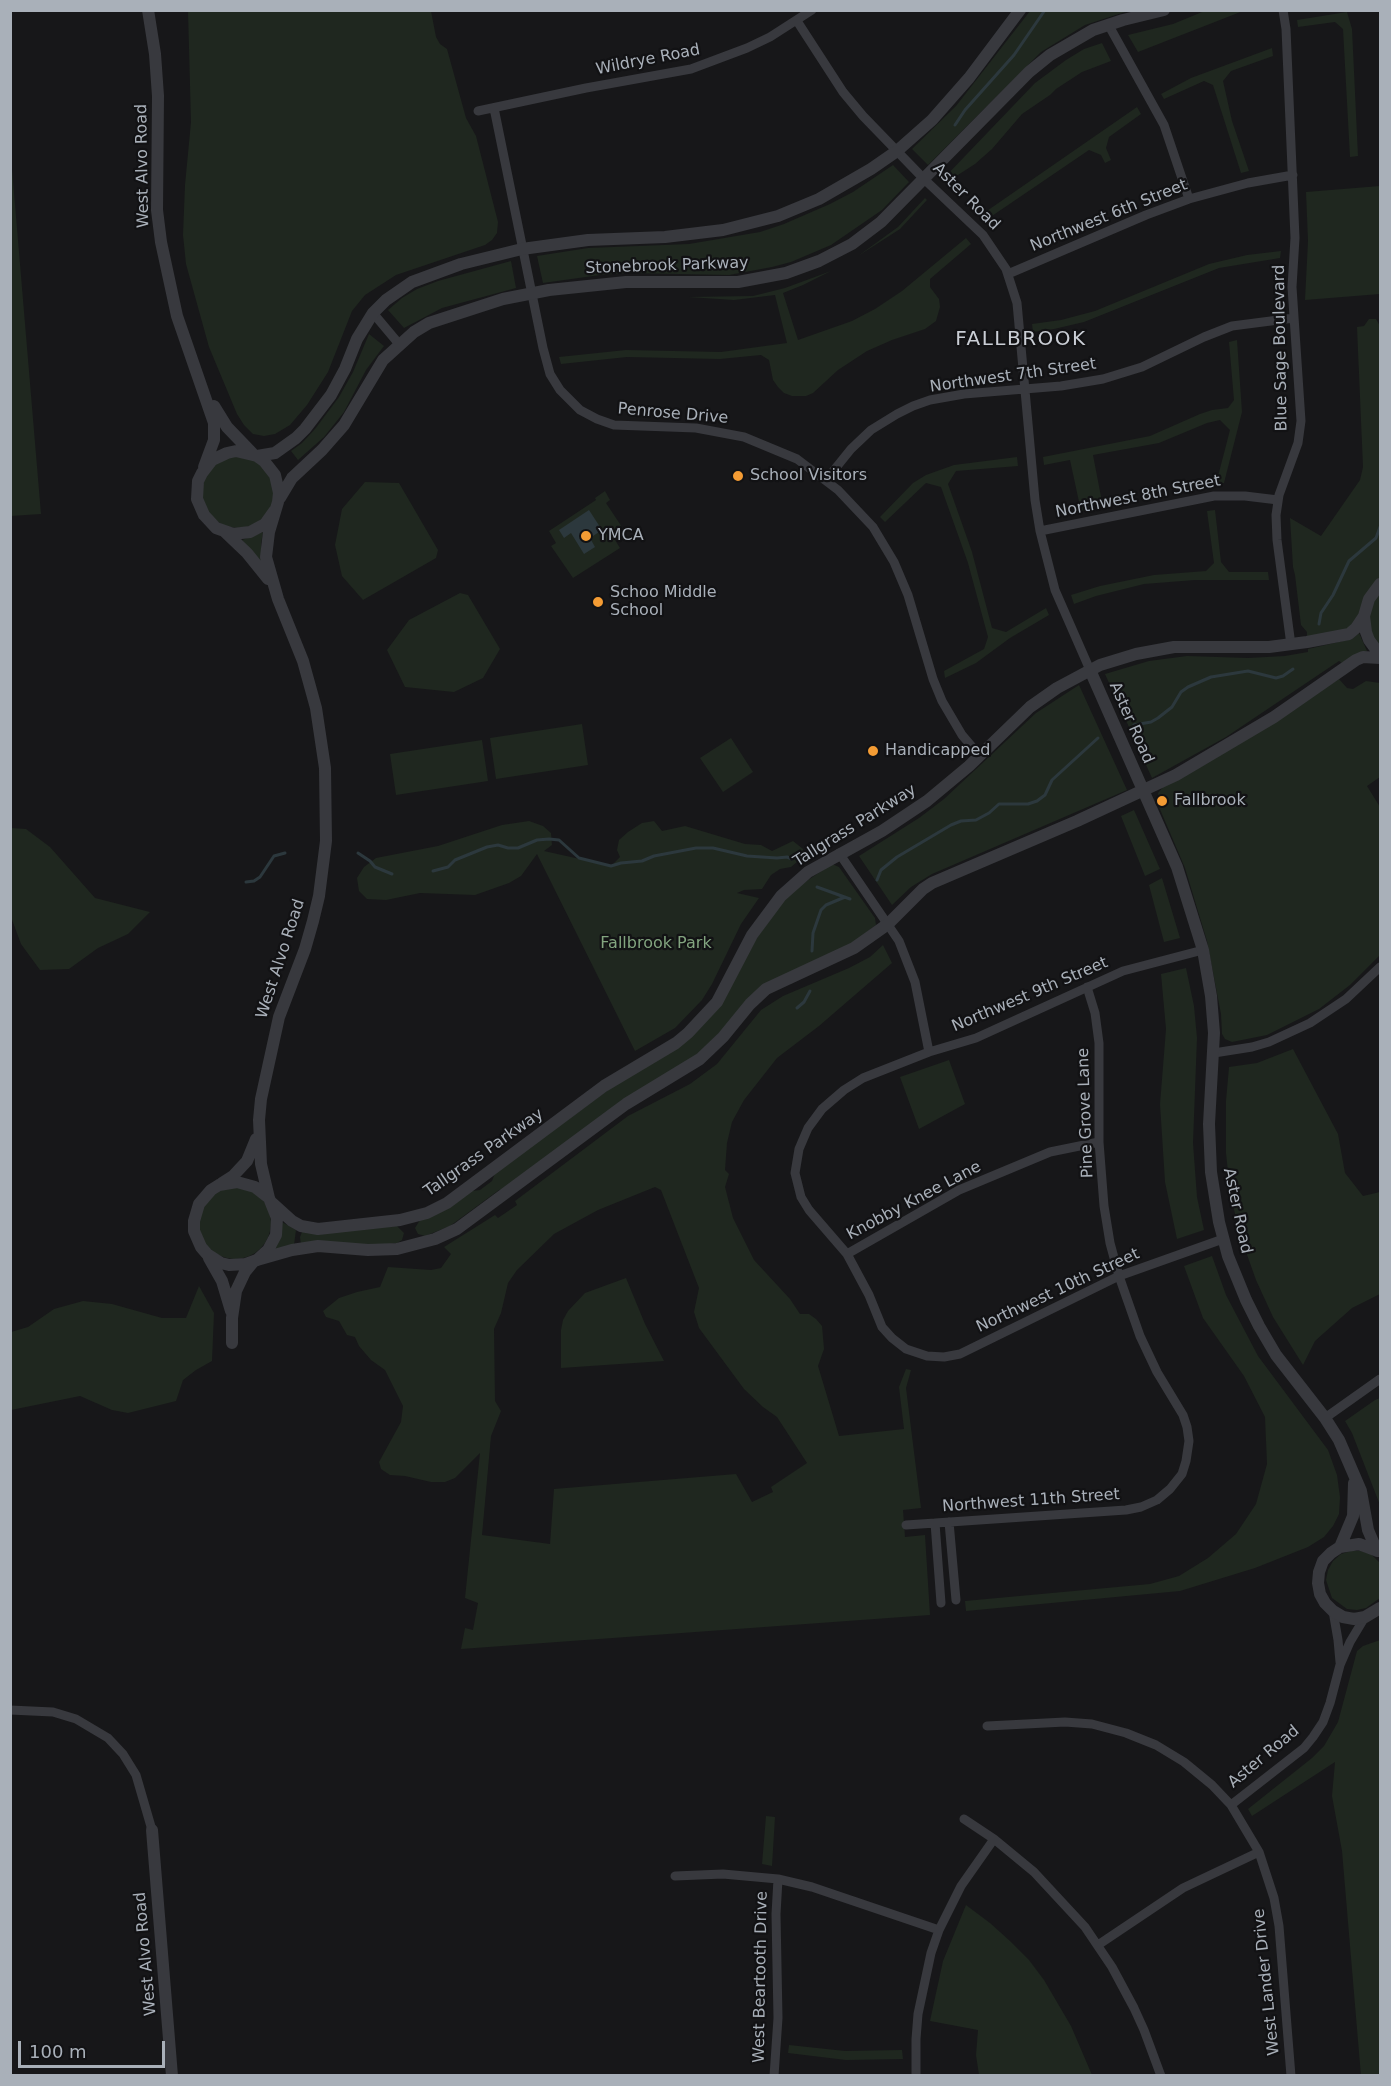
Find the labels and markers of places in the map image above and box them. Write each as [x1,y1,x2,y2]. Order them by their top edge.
place label: School Visitors [750,466,867,486]
marker: School Visitors [731,469,745,483]
place label: YMCA [598,526,644,546]
marker: YMCA [579,529,593,543]
place label: Schoo Middle School [610,583,717,621]
marker: Schoo Middle School [591,595,605,609]
place label: Handicapped [885,741,990,761]
marker: Handicapped [866,744,880,758]
place label: Fallbrook [1174,791,1246,811]
marker: Fallbrook [1155,794,1169,808]

